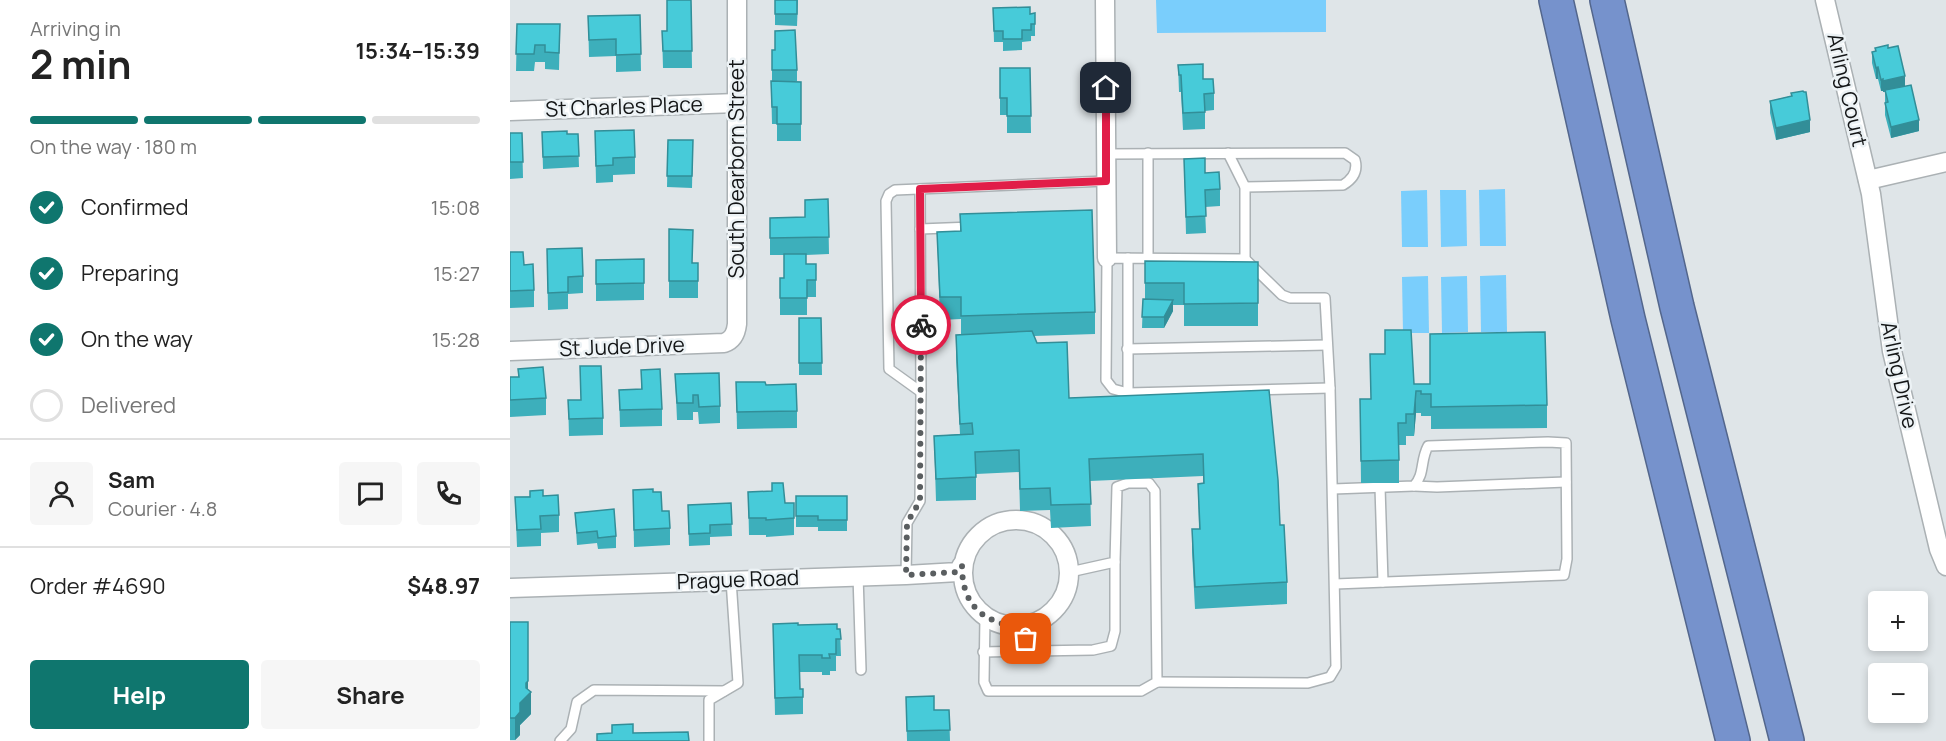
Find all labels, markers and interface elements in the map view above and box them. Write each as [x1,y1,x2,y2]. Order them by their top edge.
text: Arriving in [30,15,121,42]
street label: Arling Court [1821,30,1875,149]
text: 15:34–15:39 [355,36,480,66]
text: 2 min [30,37,131,91]
street label: South Dearborn Street [722,59,750,279]
pin [1080,62,1131,113]
icon: home [1089,71,1122,104]
street label: St Charles Place [545,89,703,123]
text: On the way · 180 m [30,133,197,160]
icon: check [30,191,63,224]
text: Confirmed [81,192,189,222]
text: 15:08 [431,194,480,221]
icon: check [30,257,63,290]
text: Preparing [81,258,179,288]
text: 15:27 [433,260,480,287]
courier [891,295,951,355]
icon: bike [905,309,938,342]
street label: Arling Drive [1875,319,1925,431]
icon: check [30,323,63,356]
text: On the way [81,324,193,354]
text: 15:28 [432,326,480,353]
street label: St Jude Drive [559,330,685,362]
text: Delivered [81,390,176,420]
button: person [30,462,93,525]
button: chat [339,462,402,525]
button: phone [417,462,480,525]
text: Sam [108,465,155,495]
text: Courier · 4.8 [108,495,217,522]
street label: Prague Road [676,563,800,595]
text: Order #4690 [30,571,166,601]
text: $48.97 [407,571,480,601]
map controls [1868,591,1928,723]
button: + [1868,591,1928,651]
pin [1000,613,1051,664]
icon: bag [1009,622,1042,655]
button: Help [30,660,249,729]
button: Share [261,660,480,729]
button: − [1868,663,1928,723]

